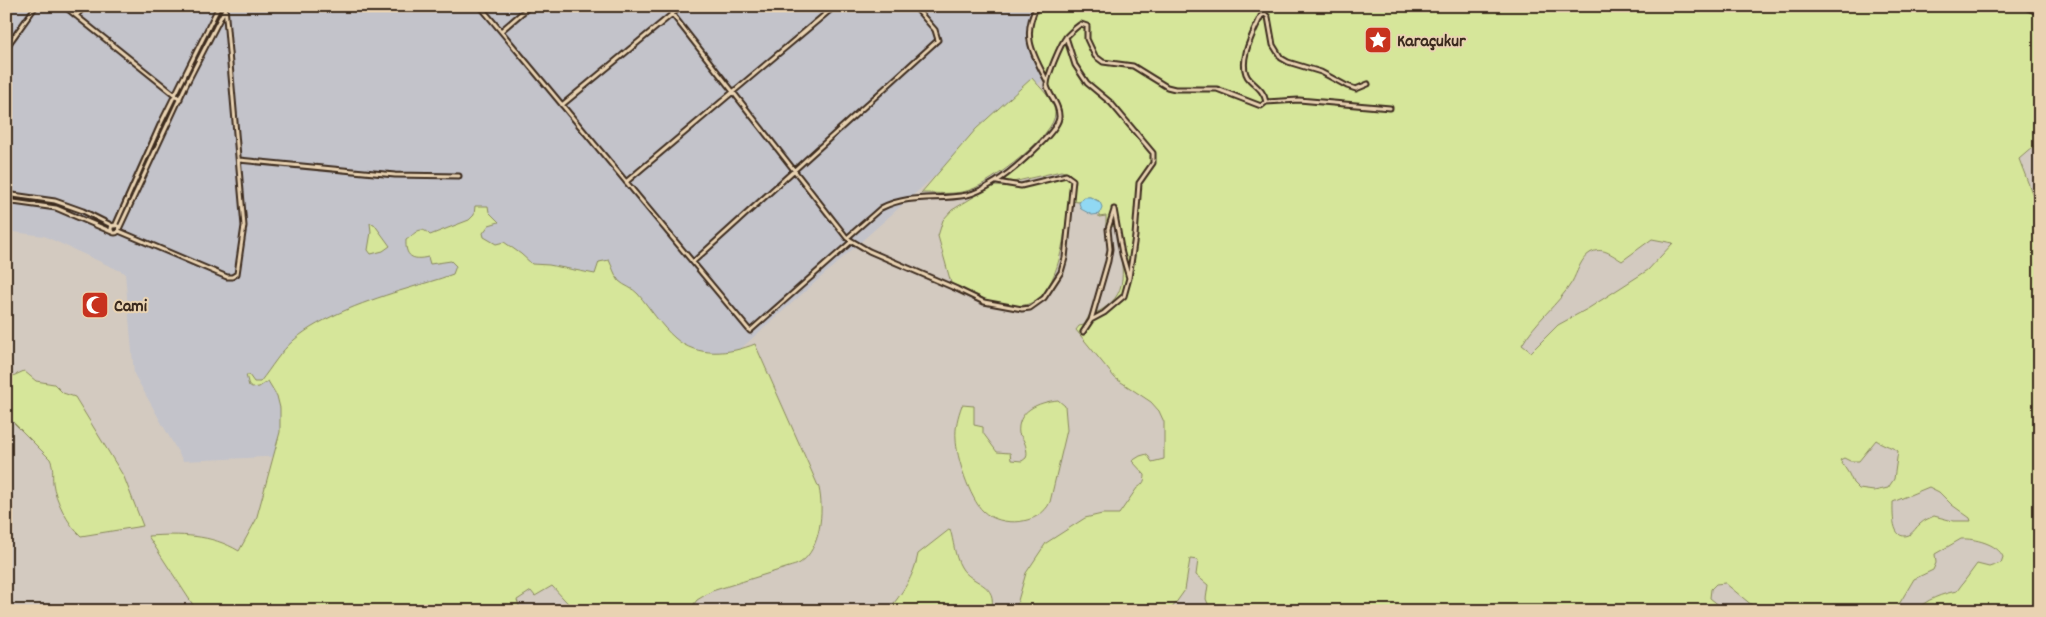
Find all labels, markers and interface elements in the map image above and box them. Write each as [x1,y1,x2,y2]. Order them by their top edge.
place icon: Karaçukur [1363,25,1393,55]
place label: Karaçukur [1397,30,1466,55]
mosque icon: Cami [80,290,110,320]
place label: Cami [114,295,148,320]

